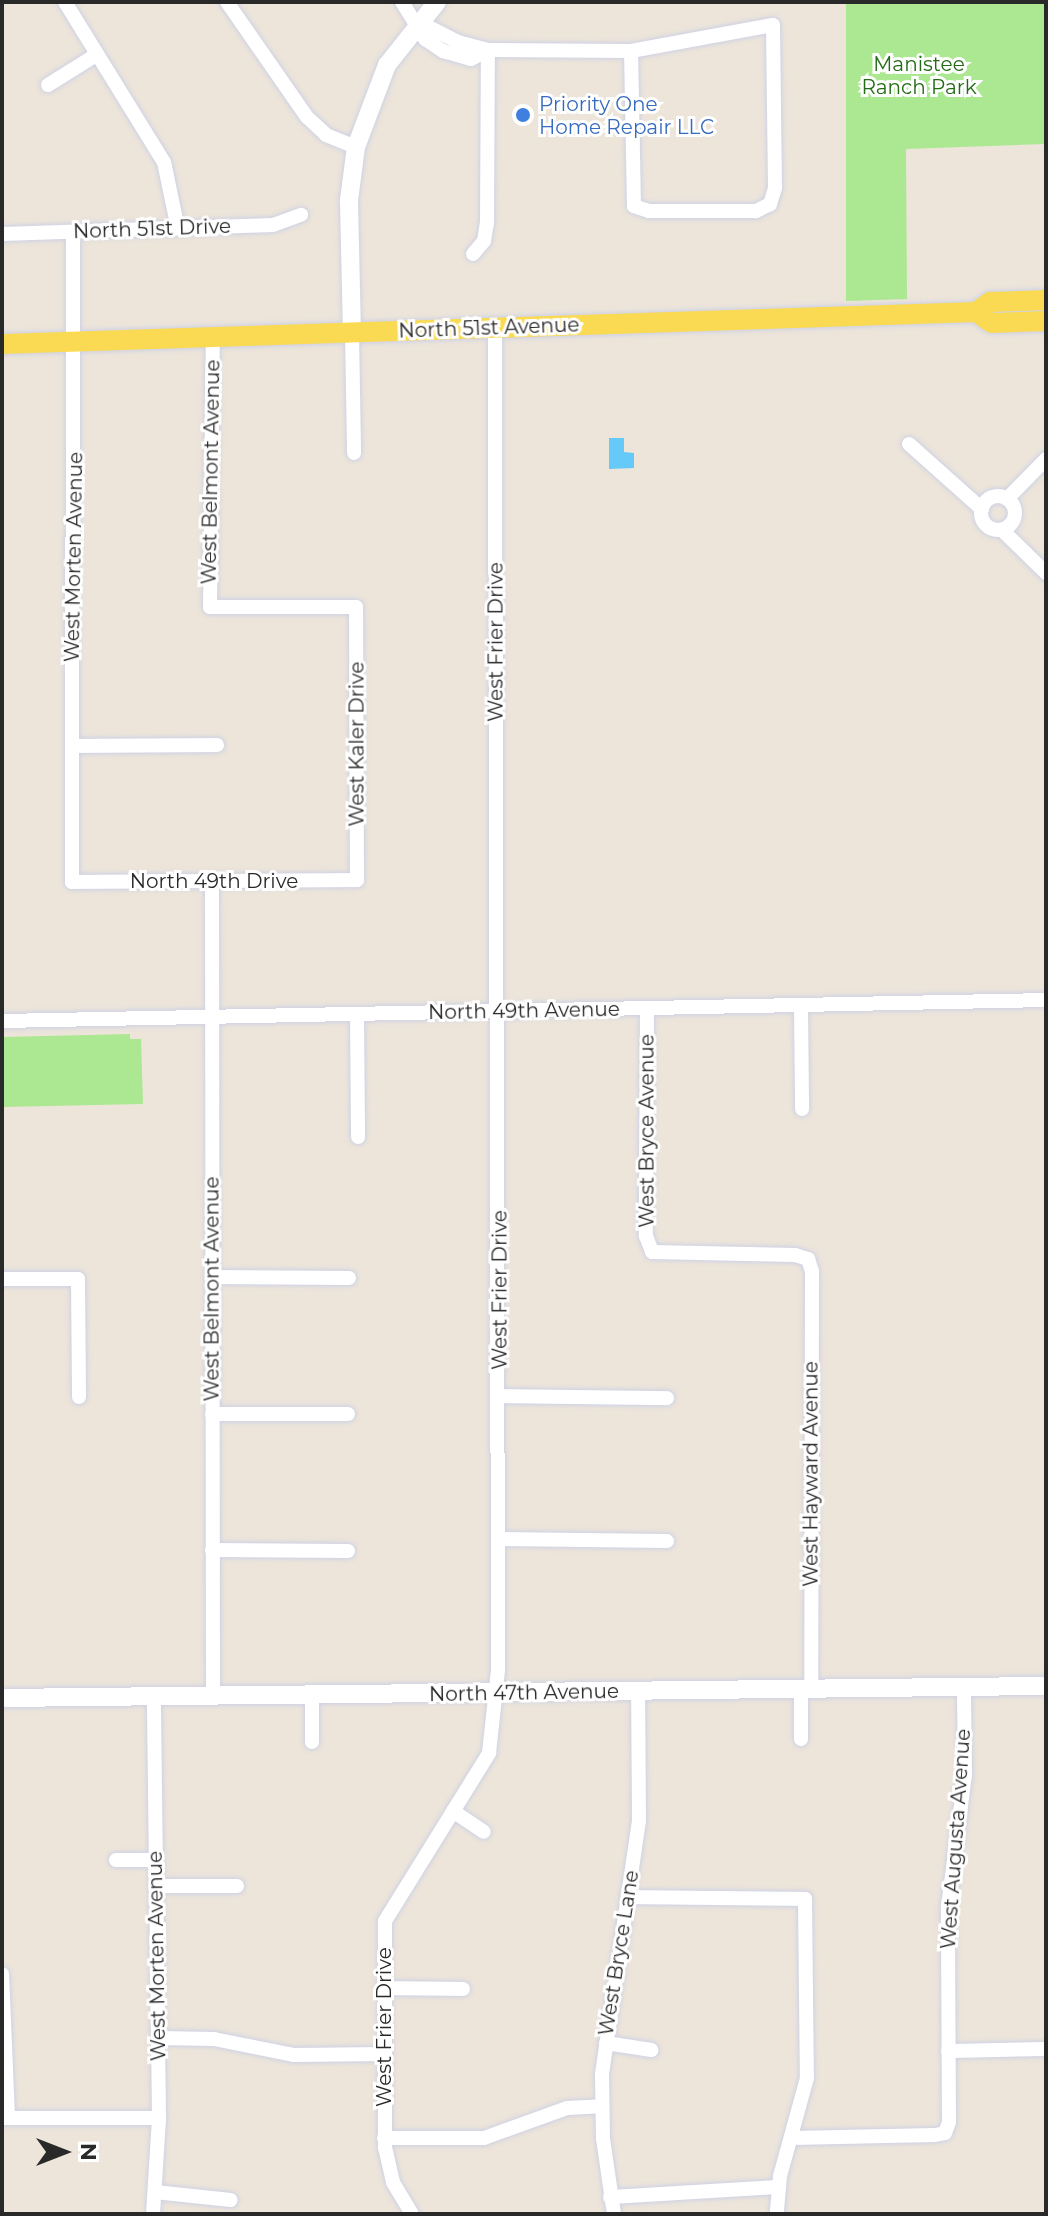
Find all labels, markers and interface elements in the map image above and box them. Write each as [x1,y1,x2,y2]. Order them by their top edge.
park label: Manistee Ranch Park [861,52,977,99]
place label: Priority One Home Repair LLC [539,92,714,139]
marker: Priority One Home Repair LLC [514,106,532,124]
street label: North 51st Drive [73,214,231,244]
street label: North 51st Avenue [398,313,580,343]
street label: West Belmont Avenue [197,359,225,585]
street label: West Morten Avenue [60,452,88,662]
street label: West Frier Drive [484,562,508,722]
street label: West Kaler Drive [345,661,369,827]
street label: North 49th Drive [130,869,298,893]
street label: North 49th Avenue [428,997,620,1025]
street label: West Bryce Avenue [635,1034,659,1228]
street label: West Belmont Avenue [200,1177,224,1401]
street label: West Frier Drive [488,1210,512,1370]
street label: West Hayward Avenue [799,1361,823,1587]
street label: North 47th Avenue [429,1679,619,1707]
street label: West Augusta Avenue [936,1728,976,1950]
street label: West Morten Avenue [143,1851,171,2061]
street label: West Bryce Lane [594,1868,644,2038]
street label: West Frier Drive [372,1947,396,2107]
north arrow [24,2112,104,2192]
text: N [75,2143,102,2161]

